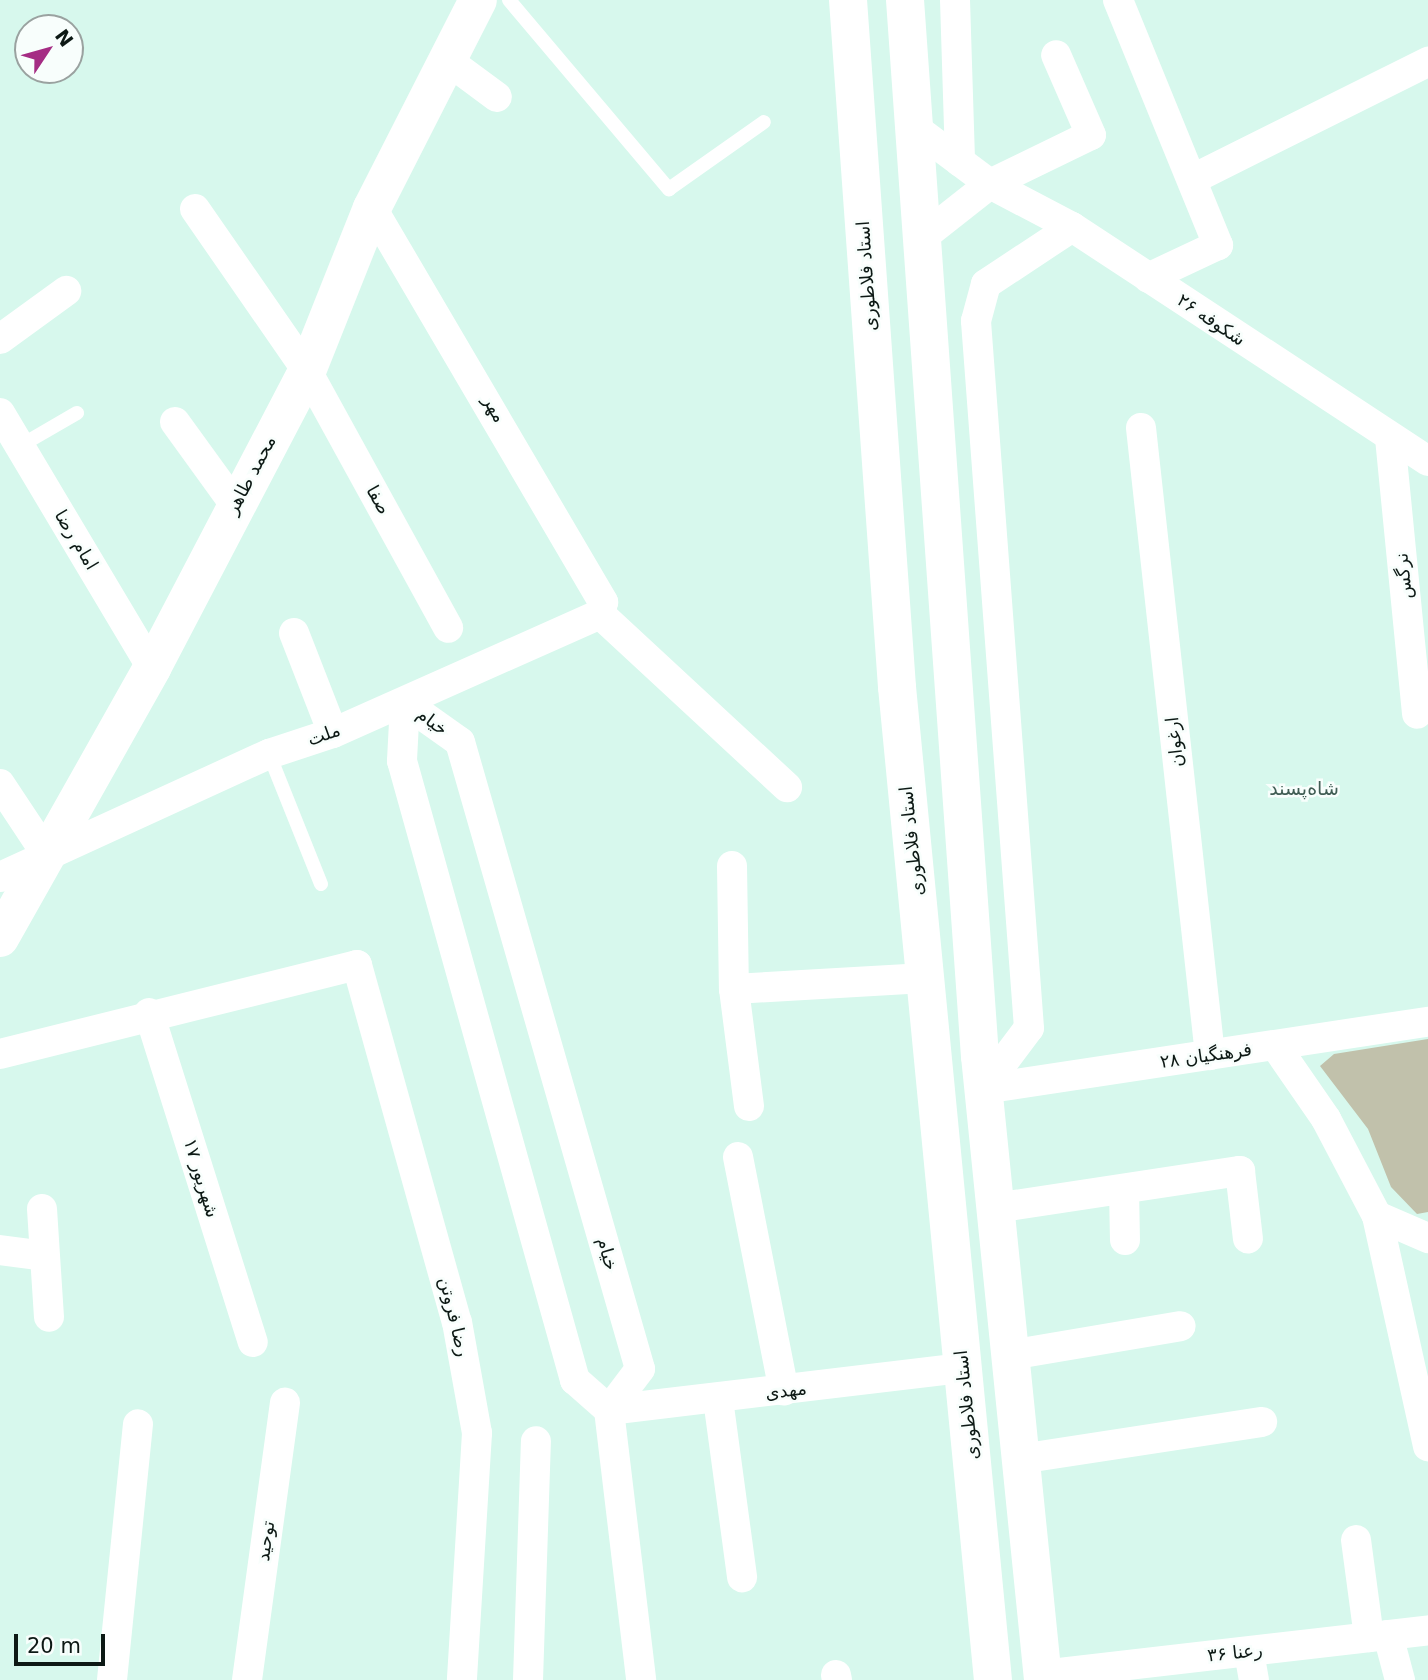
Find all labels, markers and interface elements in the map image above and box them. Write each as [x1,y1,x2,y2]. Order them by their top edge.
north arrow [14,14,84,84]
text: N [51,25,78,51]
street label: استاد فلاطوری [852,220,882,332]
street label: شکوفه ۲۶ [1173,289,1249,351]
street label: مهر [478,392,510,426]
street label: محمد طاهر [221,432,281,518]
street label: صفا [361,482,395,518]
street label: امام رضا [50,506,102,574]
street label: نرگس [1391,552,1417,600]
street label: خیام [412,704,452,740]
street label: ارغوان [1162,716,1188,768]
street label: ملت [305,719,343,751]
district label: شاه‌پسند [1269,778,1339,800]
street label: استاد فلاطوری [895,785,929,897]
street label: فرهنگیان ۲۸ [1159,1039,1253,1073]
street label: ۱۷ شهریور [179,1136,223,1220]
street label: خیام [592,1235,622,1273]
street label: رضا فروتن [434,1275,474,1359]
street label: استاد فلاطوری [950,1349,984,1461]
street label: مهدی [764,1378,808,1404]
street label: توحید [252,1520,280,1562]
scale bar [18,1620,108,1664]
text: 20 m [27,1634,81,1658]
street label: رعنا ۳۶ [1206,1639,1264,1667]

